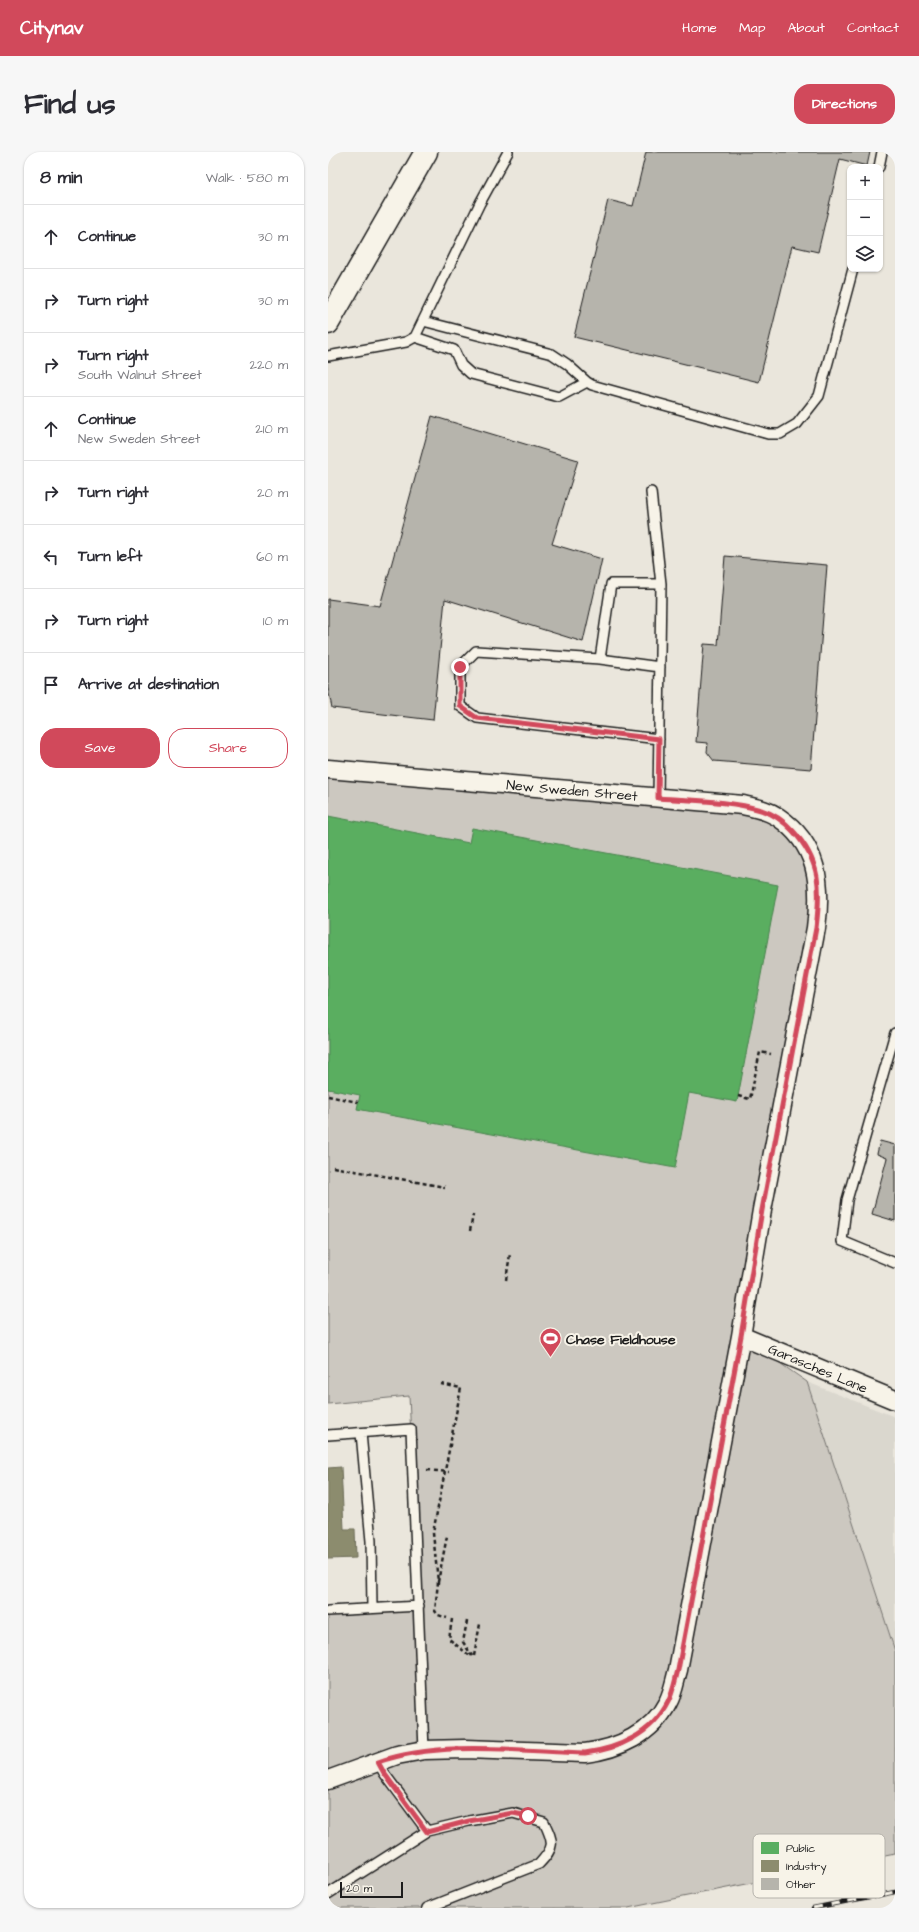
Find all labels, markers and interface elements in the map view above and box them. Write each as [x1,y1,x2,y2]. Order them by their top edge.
text: Citynav [20,15,83,42]
text: Home [682,18,717,38]
text: Map [739,18,765,38]
text: About [787,18,825,38]
text: Contact [847,18,899,38]
button: Directions [794,84,895,124]
text: Find us [24,85,115,124]
map controls [847,164,883,272]
button: + [847,164,883,200]
text: 8 min [40,166,82,190]
text: Walk · 580 m [206,169,288,187]
button: − [847,200,883,236]
icon: ahead [40,226,62,248]
text: Continue [78,226,136,247]
text: 30 m [258,228,288,246]
button: layers [847,236,883,272]
icon: right [40,290,62,312]
text: Turn right [78,290,149,311]
text: 30 m [258,292,288,310]
text: Turn right [78,345,149,366]
icon: right [40,354,62,376]
text: 220 m [250,356,288,374]
text: South Walnut Street [78,366,202,384]
text: Continue [78,409,136,430]
icon: ahead [40,418,62,440]
text: 210 m [255,420,288,438]
text: New Sweden Street [78,430,200,448]
icon: right [40,482,62,504]
text: Turn right [78,482,149,503]
text: 20 m [257,484,288,502]
icon: left [40,546,62,568]
text: Turn left [78,546,142,567]
text: 60 m [256,548,288,566]
icon: right [40,610,62,632]
text: Turn right [78,610,149,631]
text: 10 m [263,612,288,630]
route end [451,658,469,676]
icon: arrive [40,674,62,696]
text: Arrive at destination [78,674,219,695]
button: Save [40,728,160,768]
button: Share [168,728,288,768]
street label: New Sweden Street [505,775,639,807]
sports icon: Chase Fieldhouse [538,1326,564,1359]
place label: Chase Fieldhouse [566,1330,676,1350]
street label: Garasches Lane [765,1339,871,1399]
route start [519,1807,537,1825]
legend [753,1834,885,1898]
text: Public [786,1841,815,1856]
text: Industry [786,1859,826,1875]
text: Other [786,1877,815,1892]
scale bar [340,1880,403,1899]
text: 20 m [346,1881,372,1896]

